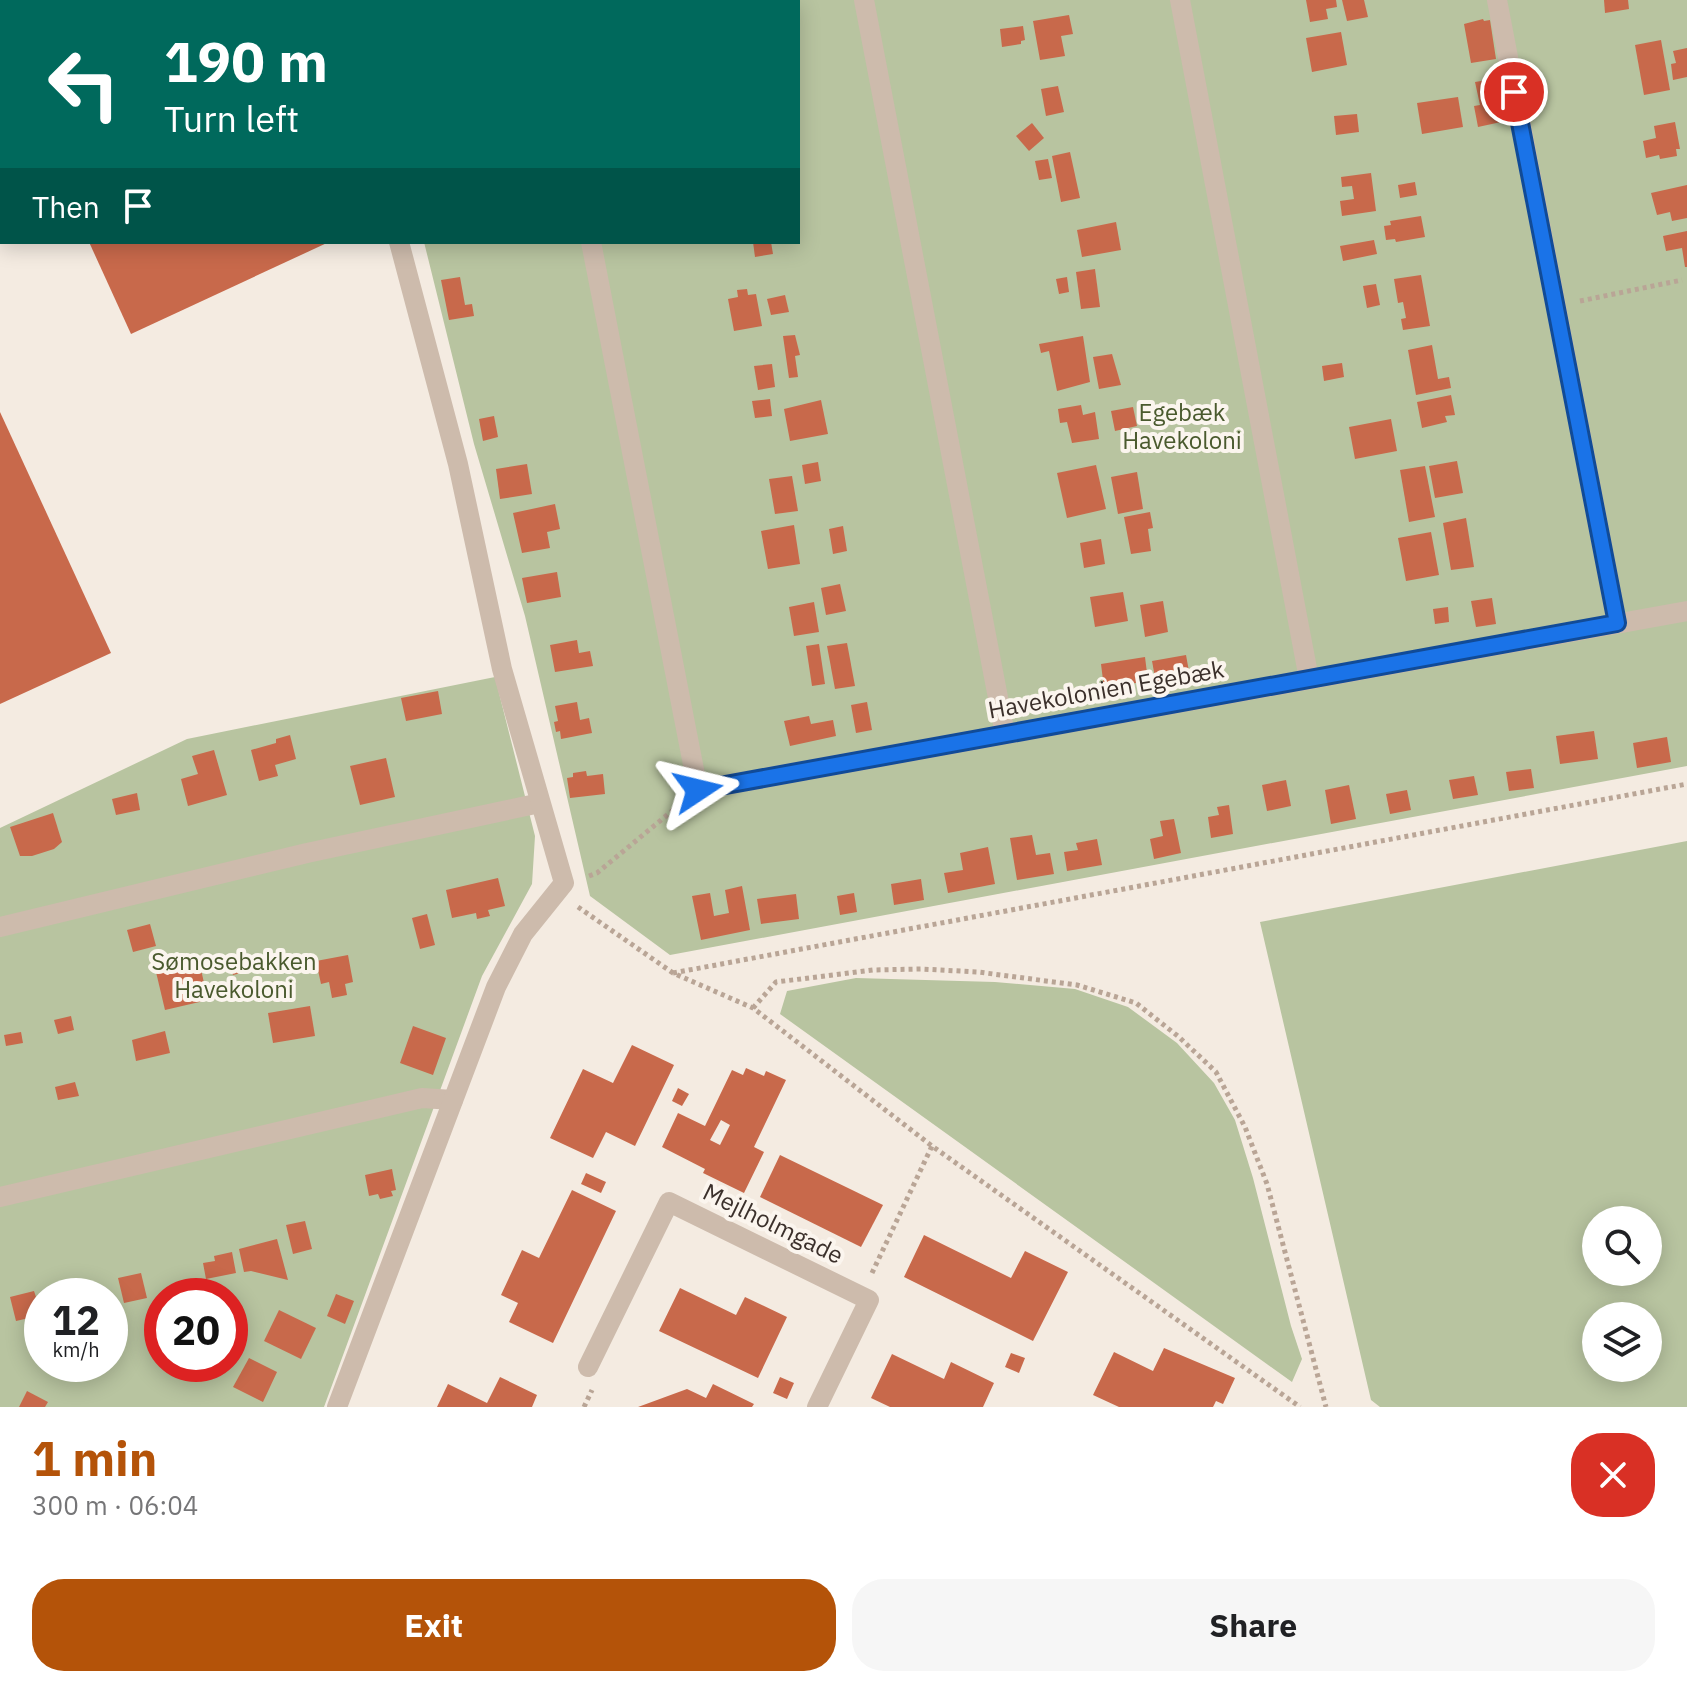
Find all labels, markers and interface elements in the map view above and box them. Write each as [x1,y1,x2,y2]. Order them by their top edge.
text: 190 m [164,25,328,97]
icon: left [32,32,136,136]
pin [1480,58,1548,126]
icon: arrive [1492,70,1536,114]
text: Turn left [164,95,299,142]
icon: arrive [116,184,160,228]
text: Then [32,187,100,226]
park label: Egebæk Havekoloni [1122,396,1242,456]
street label: Havekolonien Egebæk [985,652,1227,726]
position arrow [656,748,740,832]
park label: Sømosebakken Havekoloni [151,945,317,1005]
street label: Mejlholmgade [698,1175,849,1271]
map controls [1582,1206,1662,1382]
button: search [1582,1206,1662,1286]
speed limit sign: 20 [144,1278,248,1382]
text: 12 [52,1294,100,1346]
button: layers [1582,1302,1662,1382]
text: km/h [52,1336,100,1363]
text: 1 min [32,1427,157,1489]
button: close [1571,1433,1655,1517]
text: 300 m · 06:04 [32,1488,198,1522]
button: Exit [32,1579,836,1671]
button: Share [852,1579,1655,1671]

